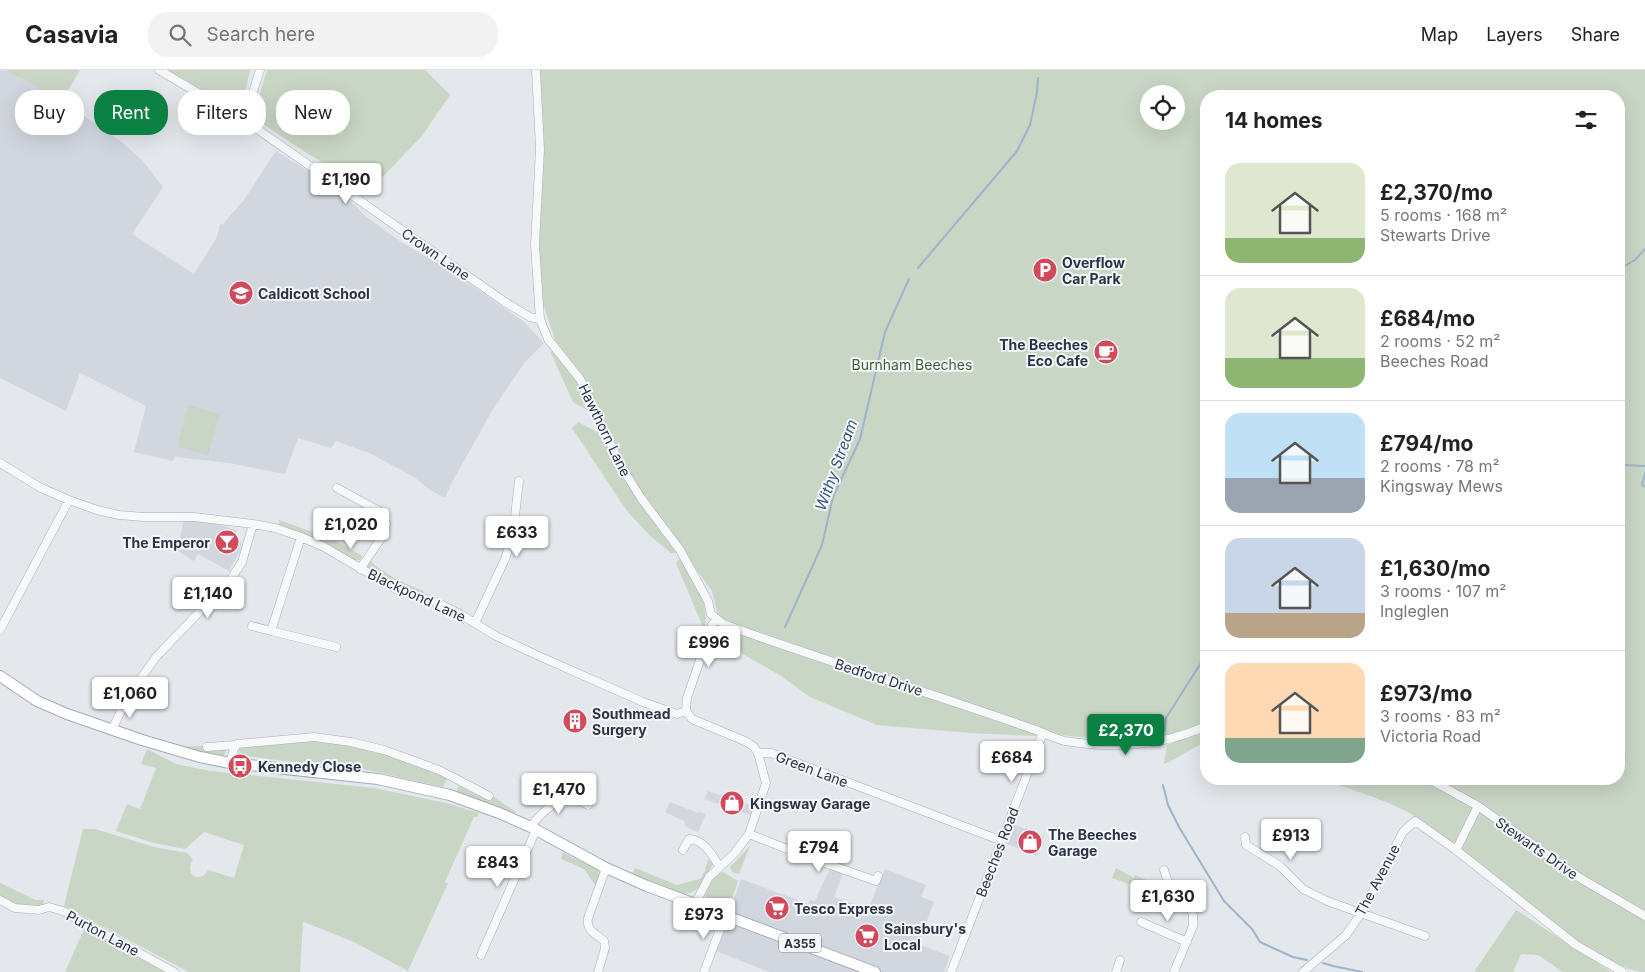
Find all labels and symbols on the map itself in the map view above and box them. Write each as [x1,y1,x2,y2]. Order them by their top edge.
pin: £1,190 [305,162,387,205]
street label: Crown Lane [399,224,473,284]
place label: Overflow Car Park [1062,254,1125,287]
parking icon: Overflow Car Park [1032,257,1058,283]
school or university icon: Caldicott School [228,280,254,306]
place label: Caldicott School [258,285,370,302]
place label: The Beeches Eco Cafe [999,336,1088,369]
cafe icon: The Beeches Eco Cafe [1093,339,1119,365]
park label: Burnham Beeches [852,356,972,373]
street label: Hawthorn Lane [575,381,635,479]
water label: Withy Stream [811,417,861,513]
pin: £1,020 [310,508,392,550]
pin: £633 [487,516,547,558]
bar icon: The Emperor [214,529,240,555]
place label: The Emperor [122,534,210,551]
street label: Blackpond Lane [365,565,469,625]
pin: £1,140 [167,576,249,619]
pin: £996 [679,626,739,668]
street label: Bedford Drive [833,655,925,699]
pin: £1,060 [89,676,171,719]
place label: Southmead Surgery [592,705,671,738]
building icon: Southmead Surgery [562,708,588,734]
pin: £2,370 [1085,714,1167,756]
pin: £684 [982,740,1042,783]
street label: Green Lane [773,747,851,791]
bus stop icon: Kennedy Close [227,753,253,779]
place label: Kennedy Close [258,758,361,775]
pin: £1,470 [518,772,600,815]
shop icon: Kingsway Garage [719,790,745,816]
place label: Kingsway Garage [750,795,870,812]
street label: Beeches Road [972,805,1022,899]
street label: Stewarts Drive [1493,813,1581,883]
pin: £913 [1261,818,1321,861]
place label: The Beeches Garage [1048,826,1137,859]
shop icon: The Beeches Garage [1017,829,1043,855]
pin: £794 [789,830,849,873]
street label: The Avenue [1351,841,1403,919]
pin: £843 [468,846,528,888]
pin: £1,630 [1127,880,1209,922]
supermarket icon: Tesco Express [764,895,790,921]
pin: £973 [674,898,734,940]
place label: Tesco Express [794,900,894,917]
street label: Purton Lane [64,907,142,959]
place label: Sainsbury's Local [884,920,966,953]
supermarket icon: Sainsbury's Local [854,923,880,949]
road number: A355 [779,934,821,952]

